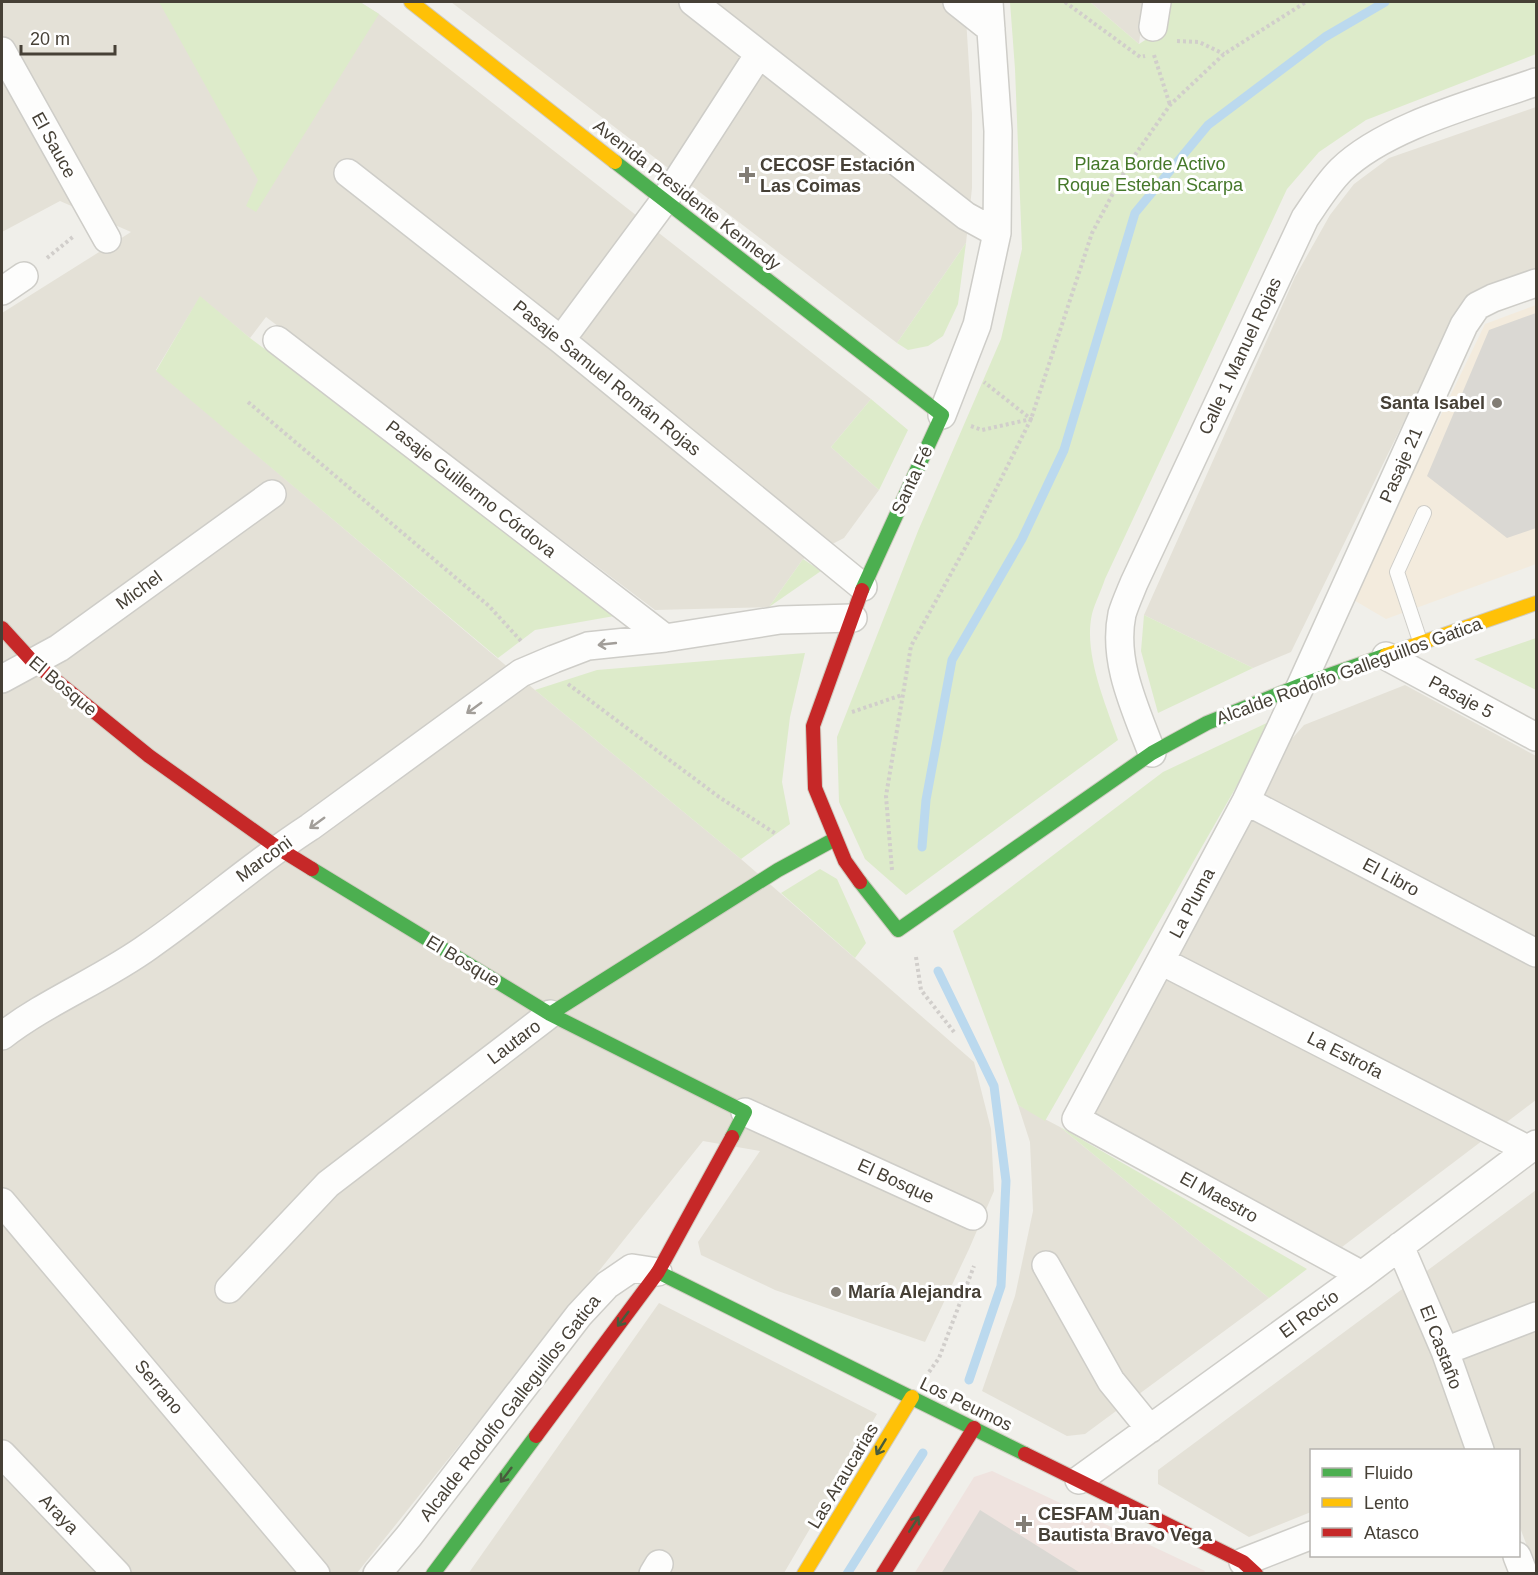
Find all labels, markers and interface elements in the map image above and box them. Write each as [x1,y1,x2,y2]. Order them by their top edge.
scale bar [21,18,116,56]
text: 20 m [30,29,70,49]
street label: El Sauce [28,109,80,181]
street label: Avenida Presidente Kennedy [589,116,785,274]
park label: Plaza Borde Activo Roque Esteban Scarpa [1057,154,1244,195]
place label: CECOSF Estación Las Coimas [760,155,915,196]
marker: CECOSF Estación Las Coimas [738,166,756,184]
street label: Calle 1 Manuel Rojas [1195,274,1285,438]
street label: Pasaje Samuel Román Rojas [509,296,705,460]
place label: Santa Isabel [1380,393,1485,413]
marker: Santa Isabel [1490,396,1504,410]
street label: Pasaje Guillermo Córdova [382,416,561,562]
street label: Pasaje 21 [1376,424,1426,506]
street label: Santa Fé [888,443,936,517]
street label: Michel [112,567,166,613]
street label: Alcalde Rodolfo Galleguillos Gatica [1213,613,1485,728]
one-way arrow [597,639,617,650]
street label: El Bosque [25,652,101,720]
street label: Pasaje 5 [1425,672,1497,722]
one-way arrow [467,701,483,714]
one-way arrow [309,817,325,829]
street label: Marconi [232,832,296,886]
street label: El Libro [1359,854,1423,900]
street label: La Pluma [1165,864,1219,941]
street label: El Bosque [423,931,503,991]
street label: Lautaro [484,1016,544,1068]
street label: La Estrofa [1304,1027,1387,1083]
street label: El Bosque [855,1155,937,1207]
street label: El Maestro [1177,1167,1261,1227]
place label: María Alejandra [848,1282,982,1302]
marker: María Alejandra [829,1285,843,1299]
street label: El Rocío [1276,1286,1342,1342]
street label: Alcalde Rodolfo Galleguillos Gatica [416,1290,605,1525]
street label: El Castaño [1416,1302,1466,1392]
one-way arrow [617,1310,629,1326]
street label: Serrano [131,1356,187,1418]
street label: Los Peumos [917,1373,1015,1435]
street label: Las Araucarias [804,1420,882,1532]
one-way arrow [875,1438,887,1455]
legend [1310,1449,1520,1557]
text: Fluido [1364,1463,1413,1483]
one-way arrow [500,1466,513,1482]
street label: Araya [35,1490,83,1539]
text: Lento [1364,1493,1409,1513]
place label: CESFAM Juan Bautista Bravo Vega [1038,1504,1213,1545]
marker: CESFAM Juan Bautista Bravo Vega [1015,1515,1033,1533]
one-way arrow [909,1516,921,1533]
text: Atasco [1364,1523,1419,1543]

